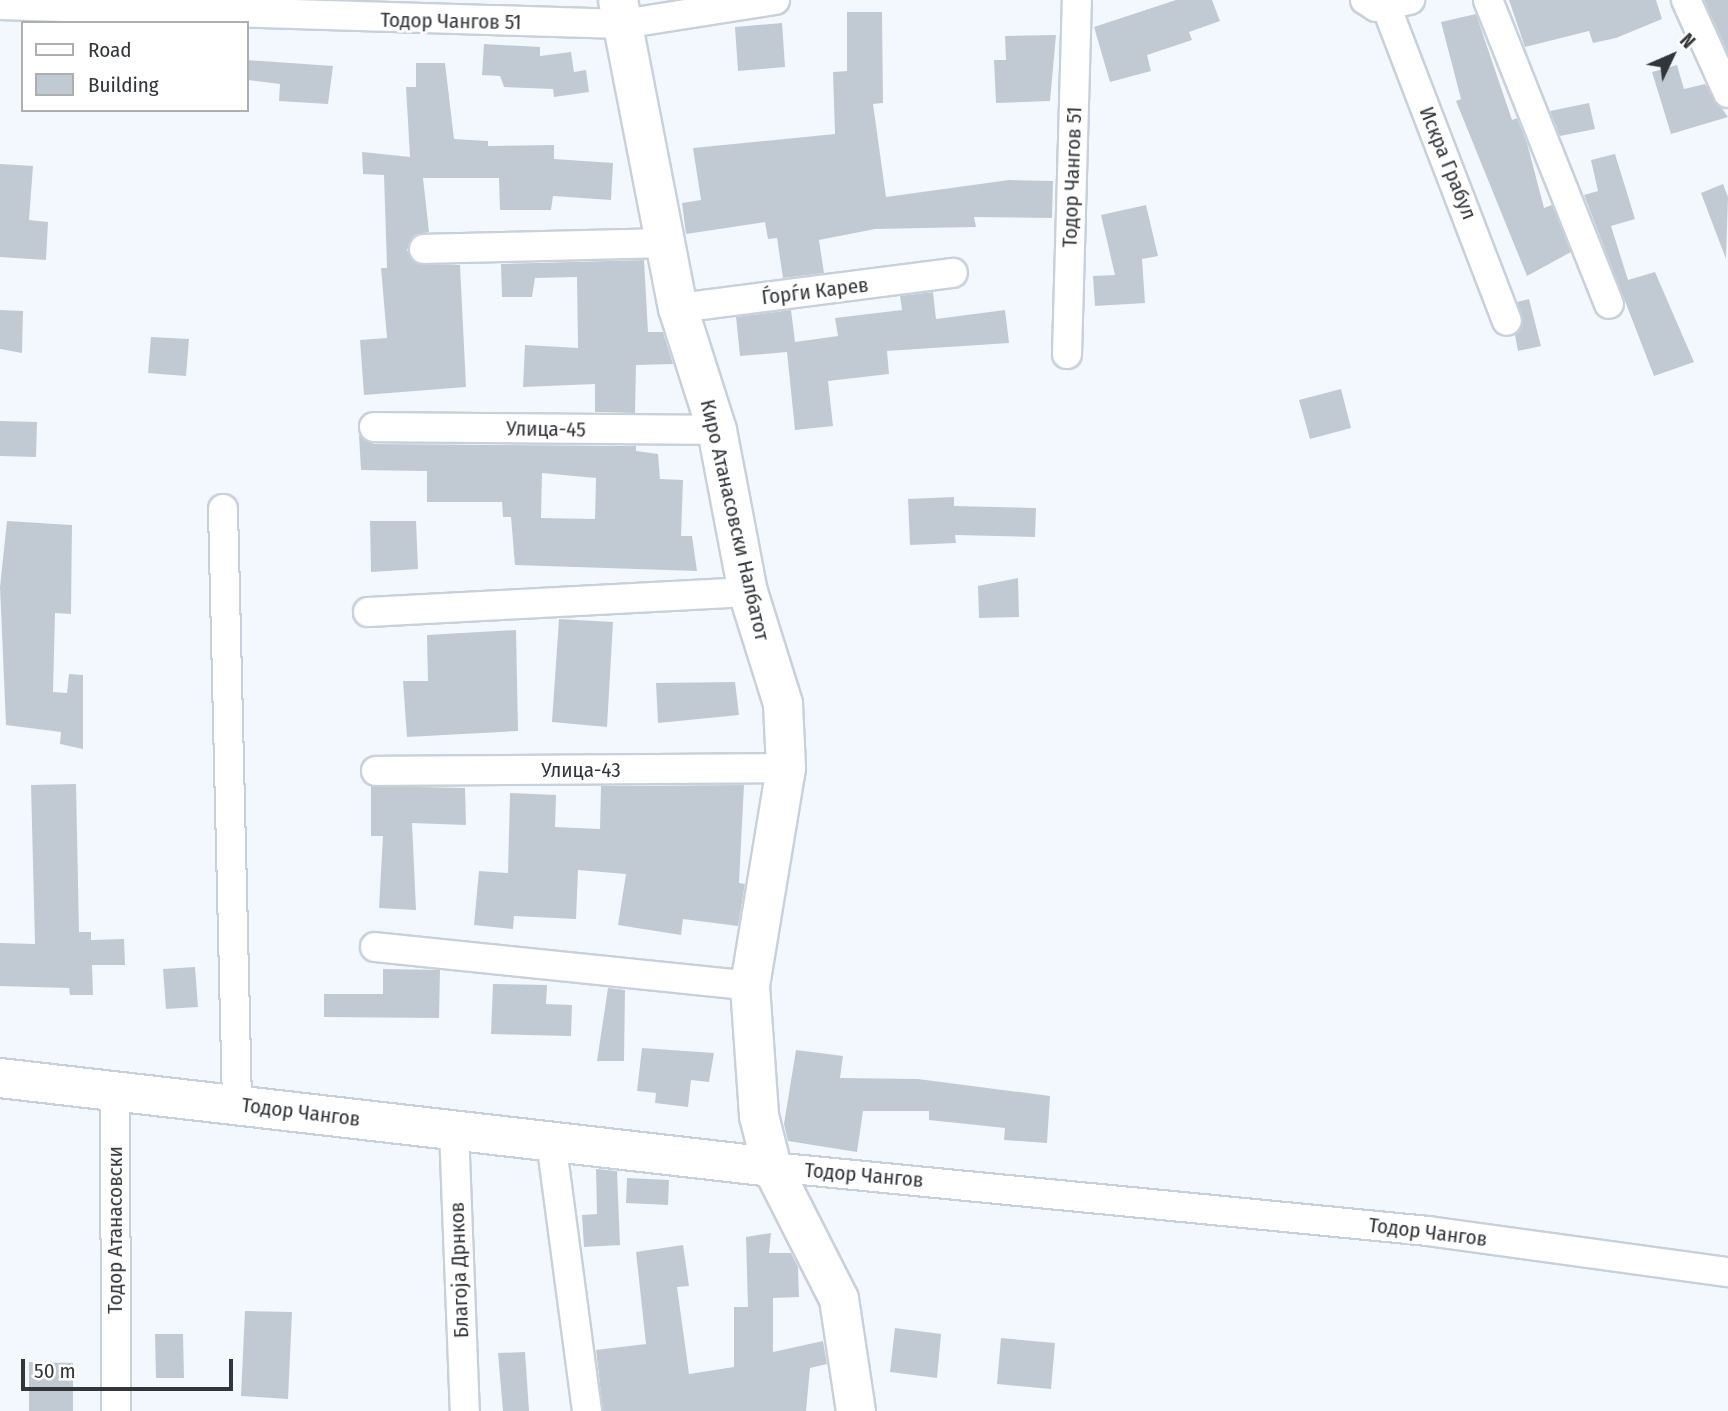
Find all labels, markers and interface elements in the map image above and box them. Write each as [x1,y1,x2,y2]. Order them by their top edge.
street label: Тодор Чангов 51 [380,7,522,35]
legend [21,21,248,112]
north arrow [1637,21,1707,91]
text: N [1675,29,1700,53]
text: Road [88,37,132,63]
text: Building [88,72,159,98]
street label: Искра Грабул [1414,103,1482,223]
street label: Тодор Чангов 51 [1057,106,1087,248]
street label: Ѓорѓи Карев [760,272,870,310]
street label: Киро Атанасовски Налбатот [695,397,775,643]
street label: Улица-45 [506,416,586,442]
street label: Улица-43 [541,757,621,783]
street label: Тодор Чангов [240,1092,362,1132]
street label: Тодор Атанасовски [102,1146,128,1314]
street label: Тодор Чангов [803,1157,925,1193]
street label: Благоја Дрнков [444,1201,474,1339]
street label: Тодор Чангов [1367,1212,1489,1252]
scale bar [24,1344,236,1388]
text: 50 m [34,1358,76,1384]

